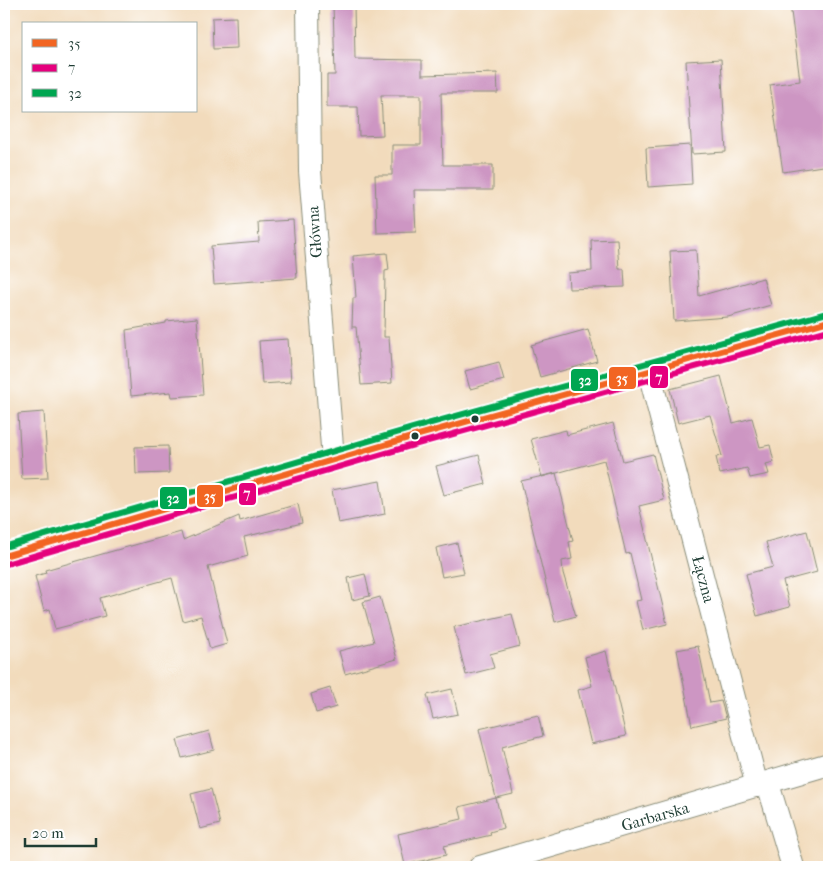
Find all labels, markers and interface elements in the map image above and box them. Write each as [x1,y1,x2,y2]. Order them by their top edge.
legend [22,22,198,112]
text: 35 [68,34,81,52]
text: 7 [68,58,75,76]
text: 32 [68,84,82,102]
street label: Główna [303,205,326,259]
line badge: 7 [649,365,669,389]
line badge: 35 [608,366,637,390]
line badge: 32 [570,368,599,392]
text: 7 [655,369,663,386]
text: 35 [616,370,628,387]
text: 32 [579,372,591,389]
unlabelled marker [470,414,480,424]
unlabelled marker [410,431,420,441]
line badge: 7 [238,482,257,506]
line badge: 35 [196,484,224,508]
text: 7 [243,485,251,502]
line badge: 32 [159,486,188,510]
text: 35 [204,488,216,505]
text: 32 [167,490,179,507]
street label: Łączna [688,554,719,605]
street label: Garbarska [619,798,692,835]
scale bar [25,816,96,848]
text: 20 m [32,824,64,842]

